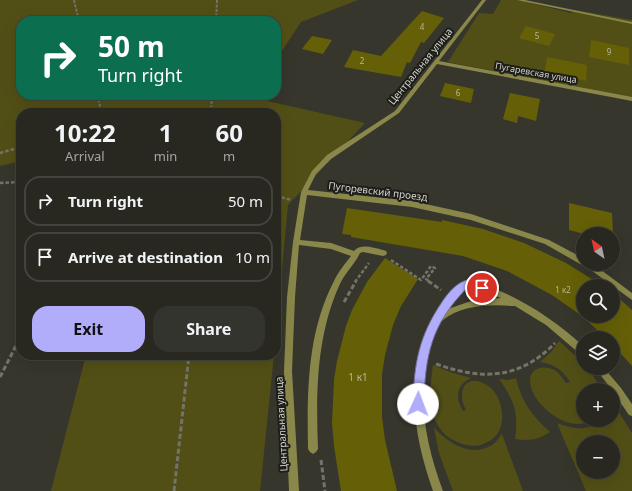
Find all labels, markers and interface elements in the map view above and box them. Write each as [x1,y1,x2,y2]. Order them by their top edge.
house number: 4 [420,21,425,32]
street label: Центральная улица [385,25,455,107]
text: 50 m [98,27,165,65]
house number: 5 [535,30,540,41]
icon: right [32,32,84,84]
house number: 9 [607,46,612,57]
house number: 2 [360,55,365,66]
street label: Пугаревская улица [494,59,578,86]
text: Turn right [98,63,182,87]
house number: 6 [456,87,461,98]
text: 10:22 [54,116,116,149]
text: 1 [159,116,172,149]
text: 60 [215,116,243,149]
text: Arrival [65,147,105,165]
text: min [154,147,177,165]
text: m [223,147,235,165]
street label: Пугоревский проезд [328,178,428,204]
icon: right [34,190,56,212]
text: Turn right [68,191,143,211]
text: 50 m [228,191,263,211]
north arrow [576,227,620,271]
map controls [576,227,620,479]
icon: arrive [34,246,56,268]
text: Arrive at destination [68,247,223,267]
text: 10 m [235,247,270,267]
pin [465,271,499,305]
icon: arrive [471,277,493,299]
button: search [576,279,620,323]
house number: 1 к2 [555,284,571,295]
button: Exit [32,306,145,352]
button: Share [153,306,265,352]
button: layers [576,331,620,375]
house number: 1 к1 [348,370,368,384]
street label: Центральная улица [272,376,290,472]
position arrow [397,383,439,425]
button: + [576,383,620,427]
button: − [576,435,620,479]

